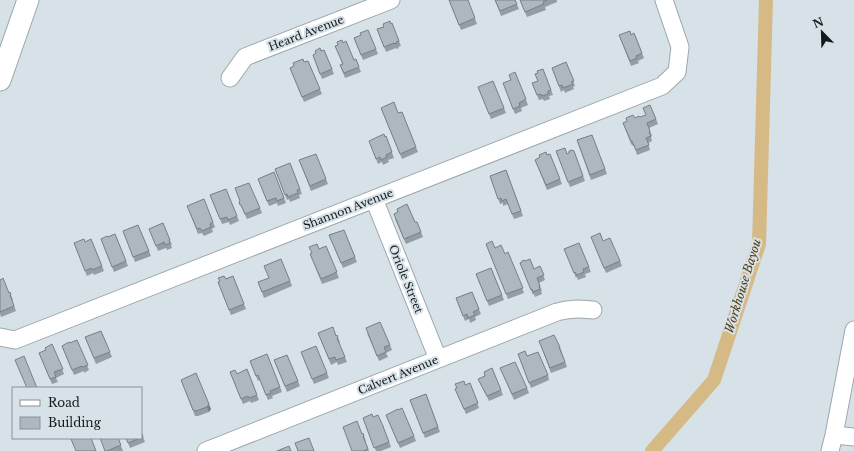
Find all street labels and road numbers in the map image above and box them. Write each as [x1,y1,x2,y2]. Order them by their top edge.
street label: Heard Avenue [266,12,346,54]
street label: Shannon Avenue [301,185,395,233]
street label: Oriole Street [386,243,426,316]
street label: Calvert Avenue [356,353,440,397]

